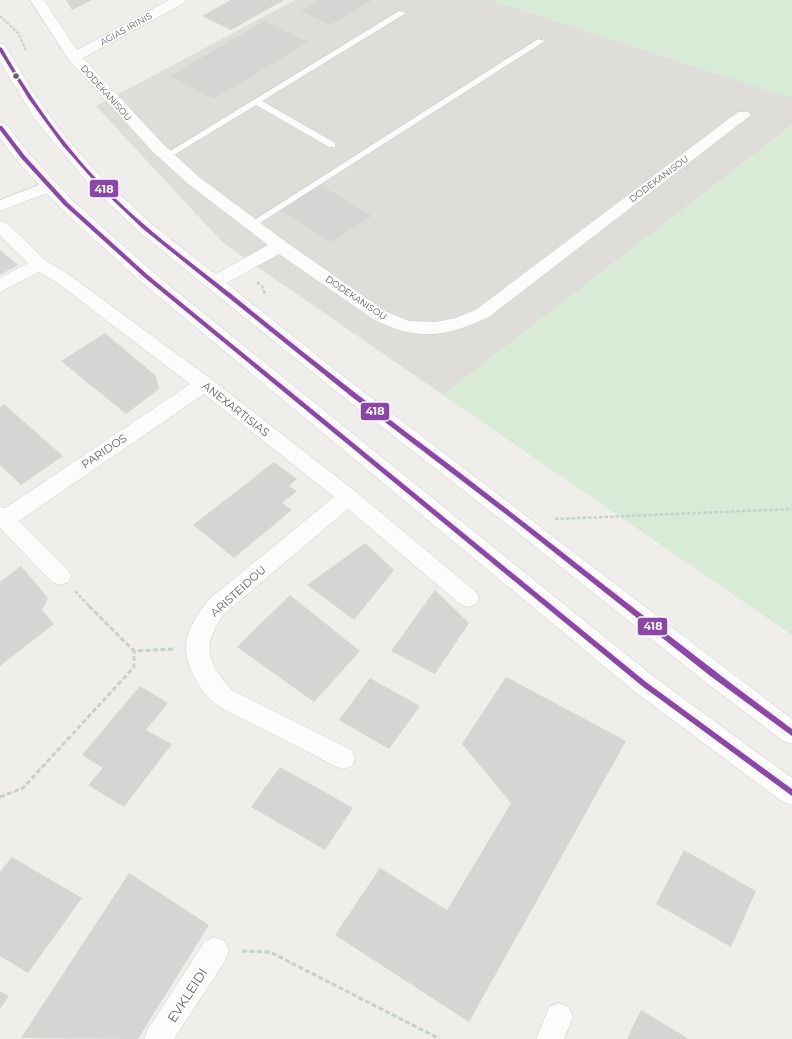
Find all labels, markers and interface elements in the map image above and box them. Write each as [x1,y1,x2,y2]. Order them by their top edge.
street label: AGIAS IRINIS [98,9,154,47]
street label: DODEKANISOU [78,62,134,123]
unlabelled marker [11,71,21,81]
street label: DODEKANISOU [627,153,690,204]
line badge: 418 [89,179,119,198]
text: 418 [95,182,113,196]
street label: DODEKANISOU [324,273,389,322]
street label: ANEXARTISIAS [200,379,272,440]
line badge: 418 [360,402,390,421]
text: 418 [366,404,384,418]
street label: PARIDOS [79,431,130,471]
street label: ARISTEIDOU [207,562,269,620]
line badge: 418 [637,617,668,636]
text: 418 [644,619,662,633]
street label: EVKLEIDI [164,965,210,1025]

